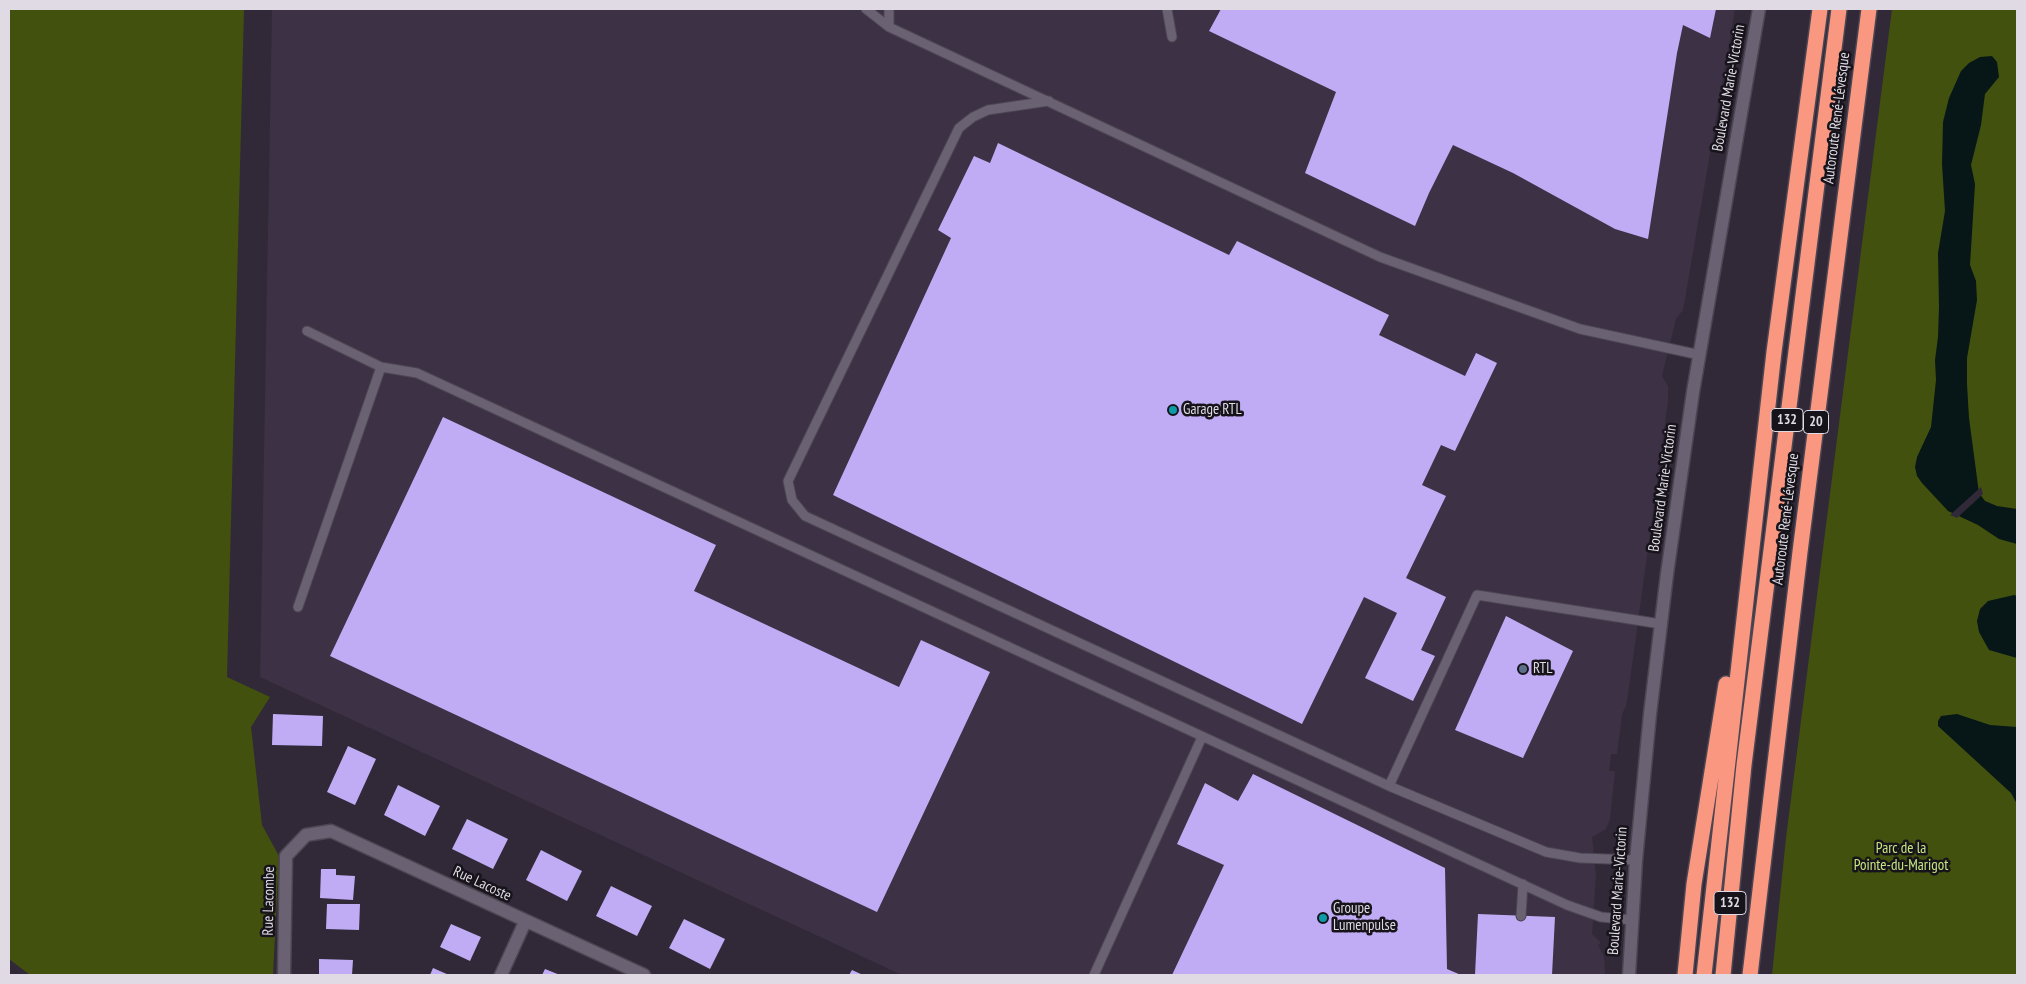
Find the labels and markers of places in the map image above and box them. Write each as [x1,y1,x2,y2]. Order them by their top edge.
place label: Garage RTL [1183,401,1242,419]
marker: Garage RTL [1167,404,1179,416]
place label: RTL [1533,660,1552,678]
marker: RTL [1517,663,1529,675]
place label: Groupe Lumenpulse [1333,900,1396,935]
marker: Groupe Lumenpulse [1317,912,1329,924]

